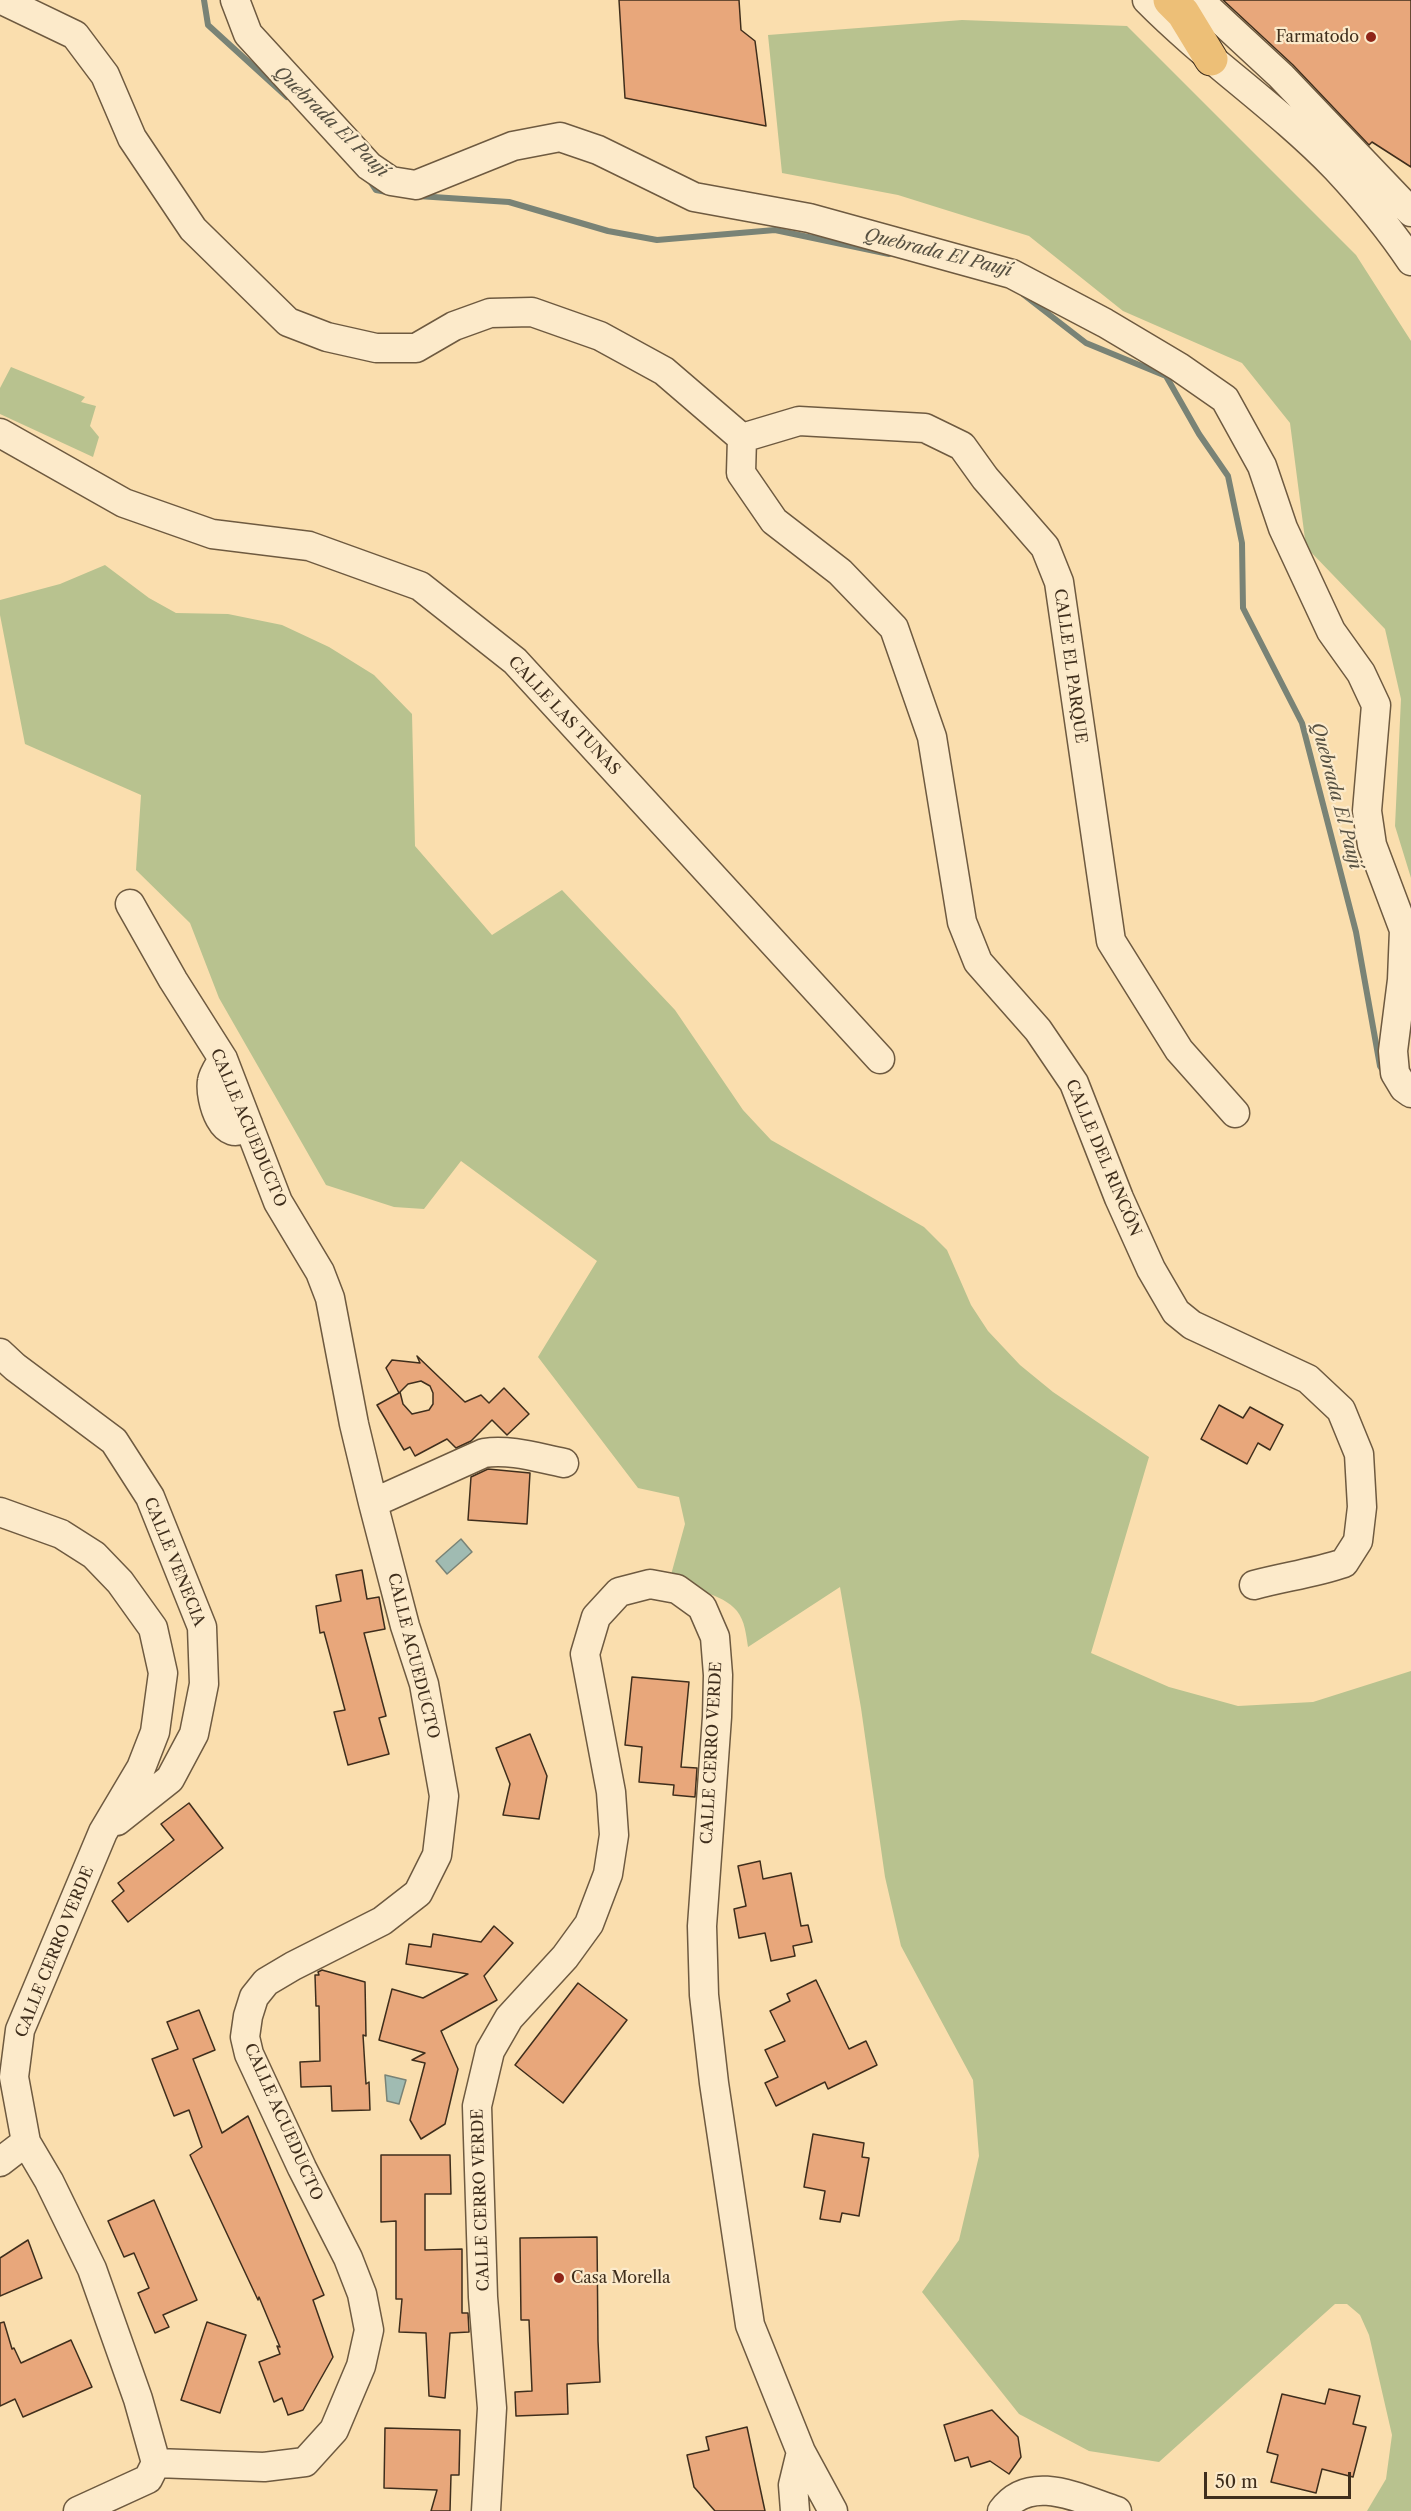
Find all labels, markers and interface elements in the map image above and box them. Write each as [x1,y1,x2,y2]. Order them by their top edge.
place label: Farmatodo [1276,27,1359,47]
marker: Farmatodo [1364,30,1378,44]
water label: Quebrada El Paují [269,62,393,182]
water label: Quebrada El Paují [862,224,1014,282]
street label: CALLE EL PARQUE [1050,587,1090,745]
street label: CALLE LAS TUNAS [504,653,624,779]
water label: Quebrada El Paují [1306,720,1366,872]
street label: CALLE ACUEDUCTO [206,1046,290,1210]
street label: CALLE DEL RINCÓN [1061,1077,1145,1239]
street label: CALLE VENECIA [139,1495,209,1629]
street label: CALLE ACUEDUCTO [383,1571,443,1741]
street label: CALLE CERRO VERDE [698,1661,726,1845]
street label: CALLE CERRO VERDE [12,1864,98,2040]
street label: CALLE ACUEDUCTO [240,2040,326,2204]
street label: CALLE CERRO VERDE [468,2108,494,2292]
place label: Casa Morella [571,2268,670,2288]
marker: Casa Morella [552,2271,566,2285]
scale bar [1207,2460,1354,2498]
text: 50 m [1215,2471,1258,2493]

